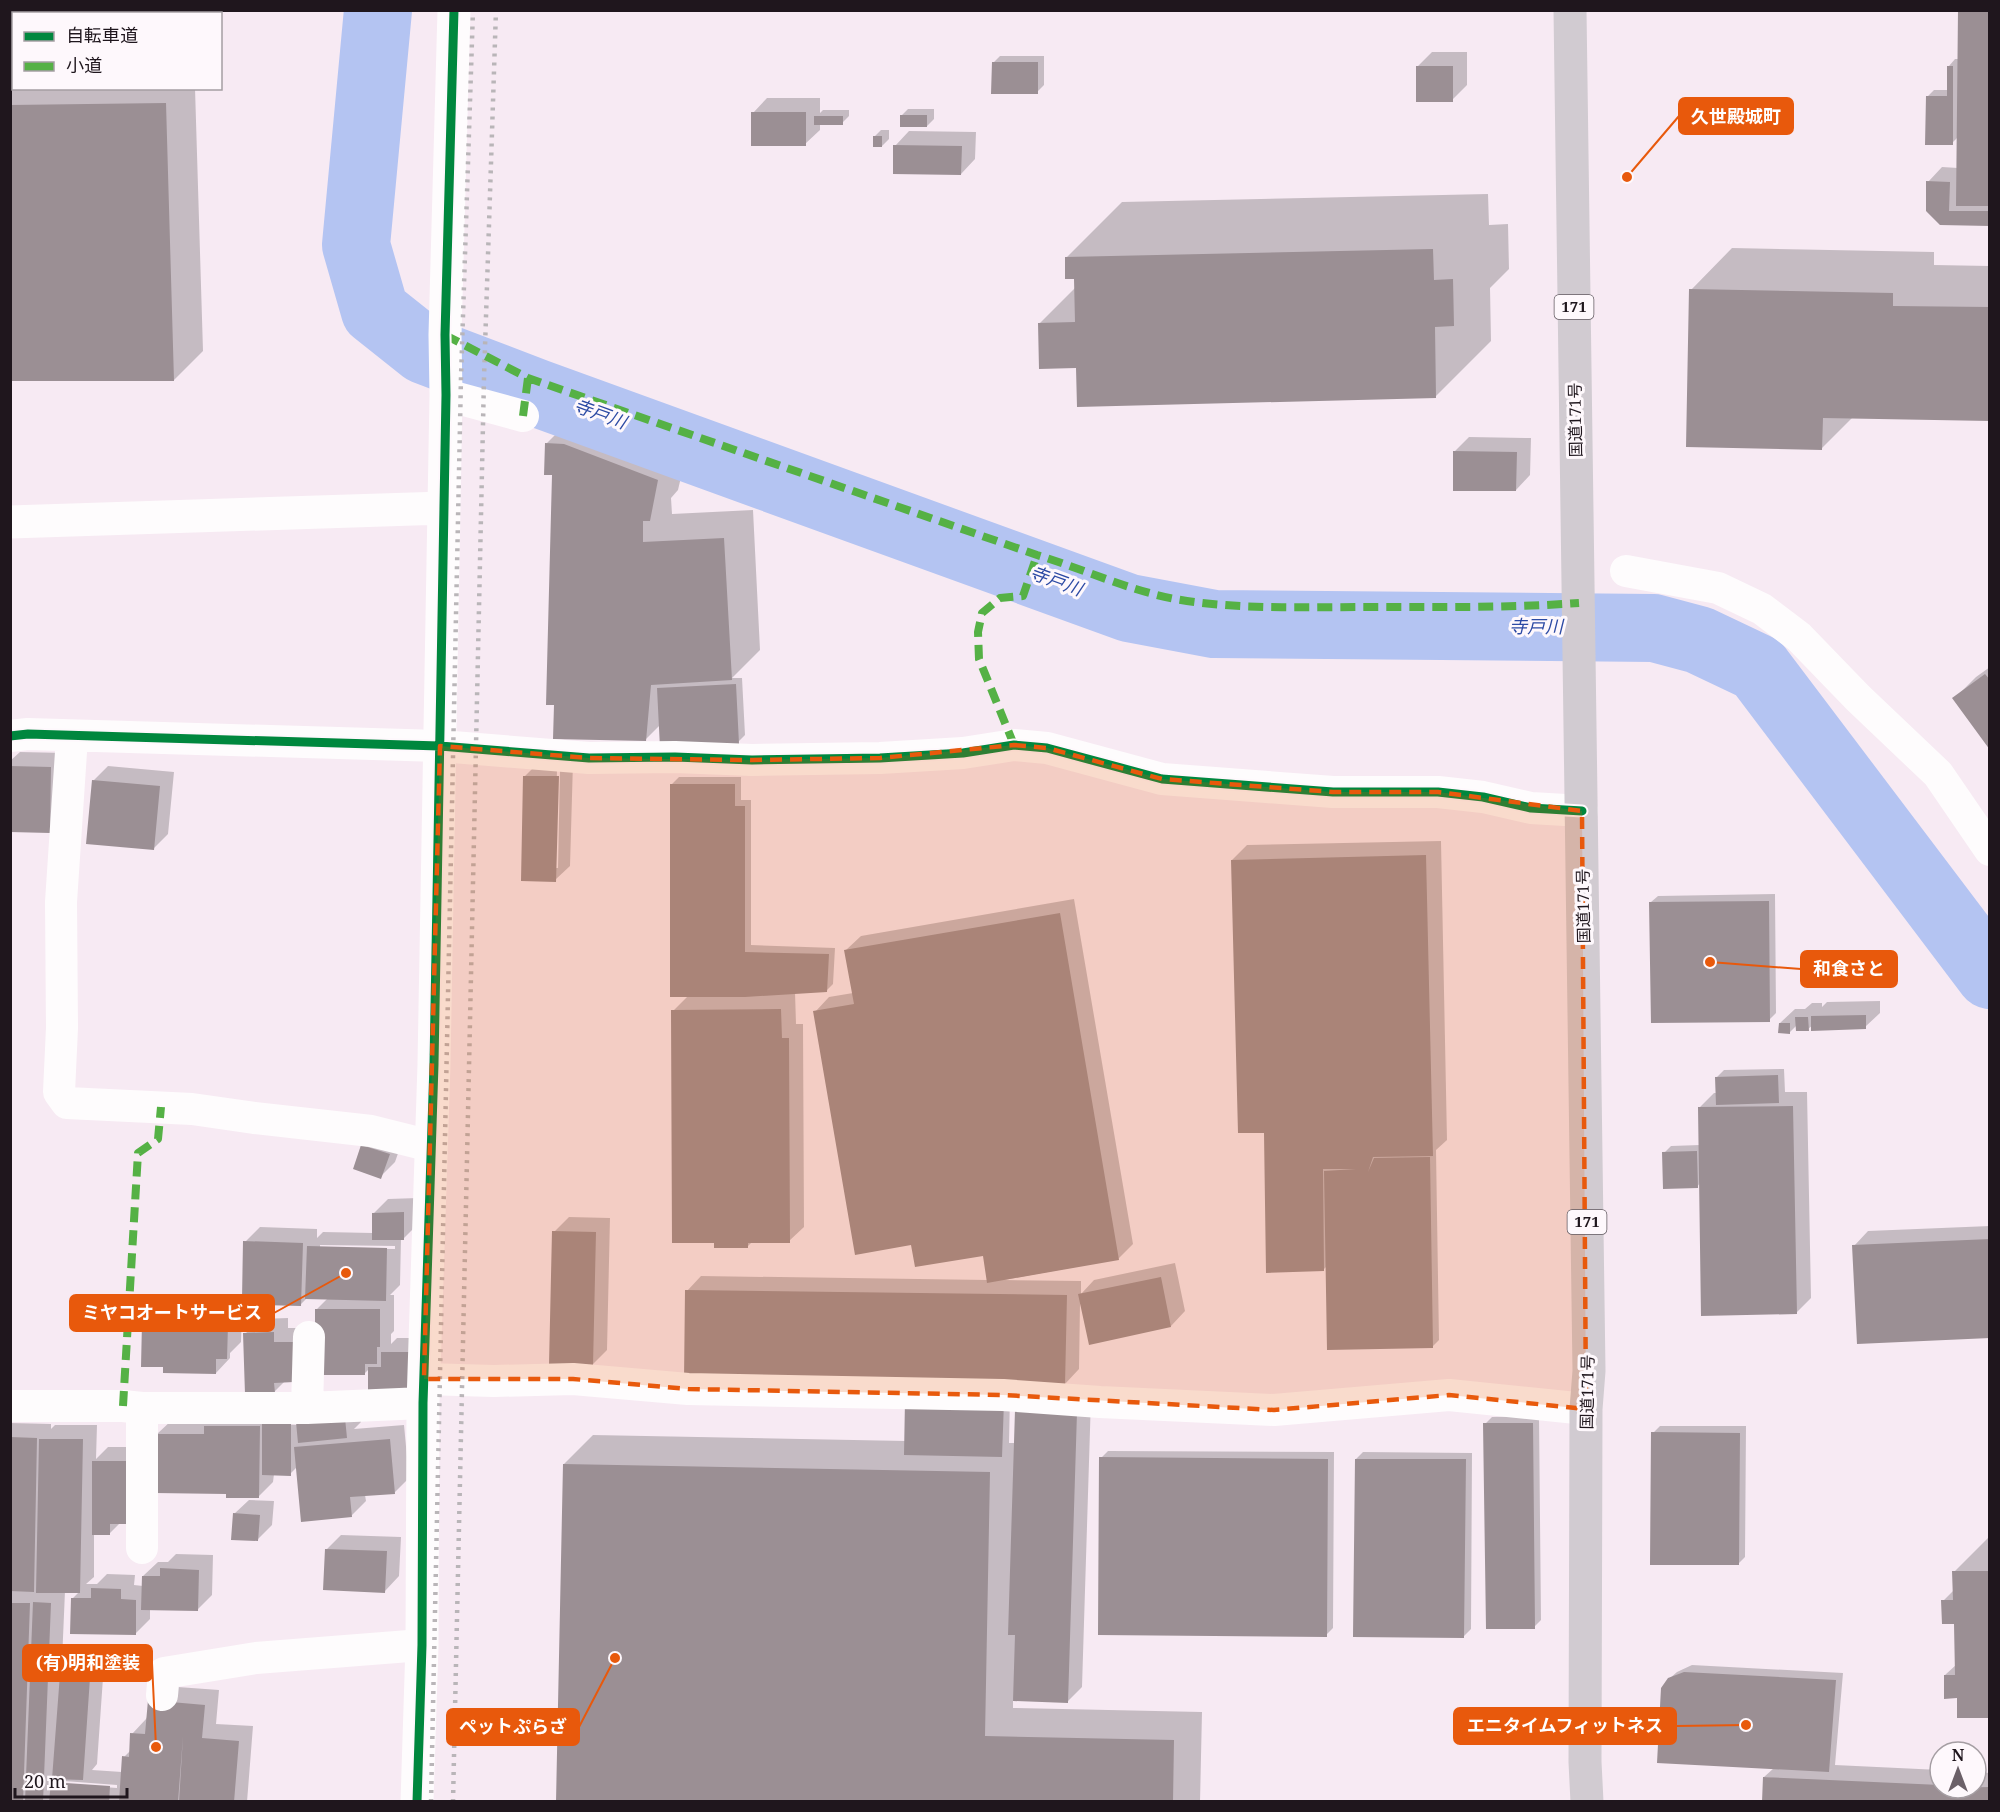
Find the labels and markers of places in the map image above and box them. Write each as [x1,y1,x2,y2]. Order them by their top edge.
callout: 久世殿城町 [1679,98,1793,134]
callout: 和食さと [1801,951,1897,987]
callout: ミヤコオートサービス [70,1295,274,1331]
callout: (有)明和塗装 [23,1645,152,1681]
callout: エニタイムフィットネス [1454,1708,1676,1744]
callout: ペットぷらざ [447,1709,579,1745]

